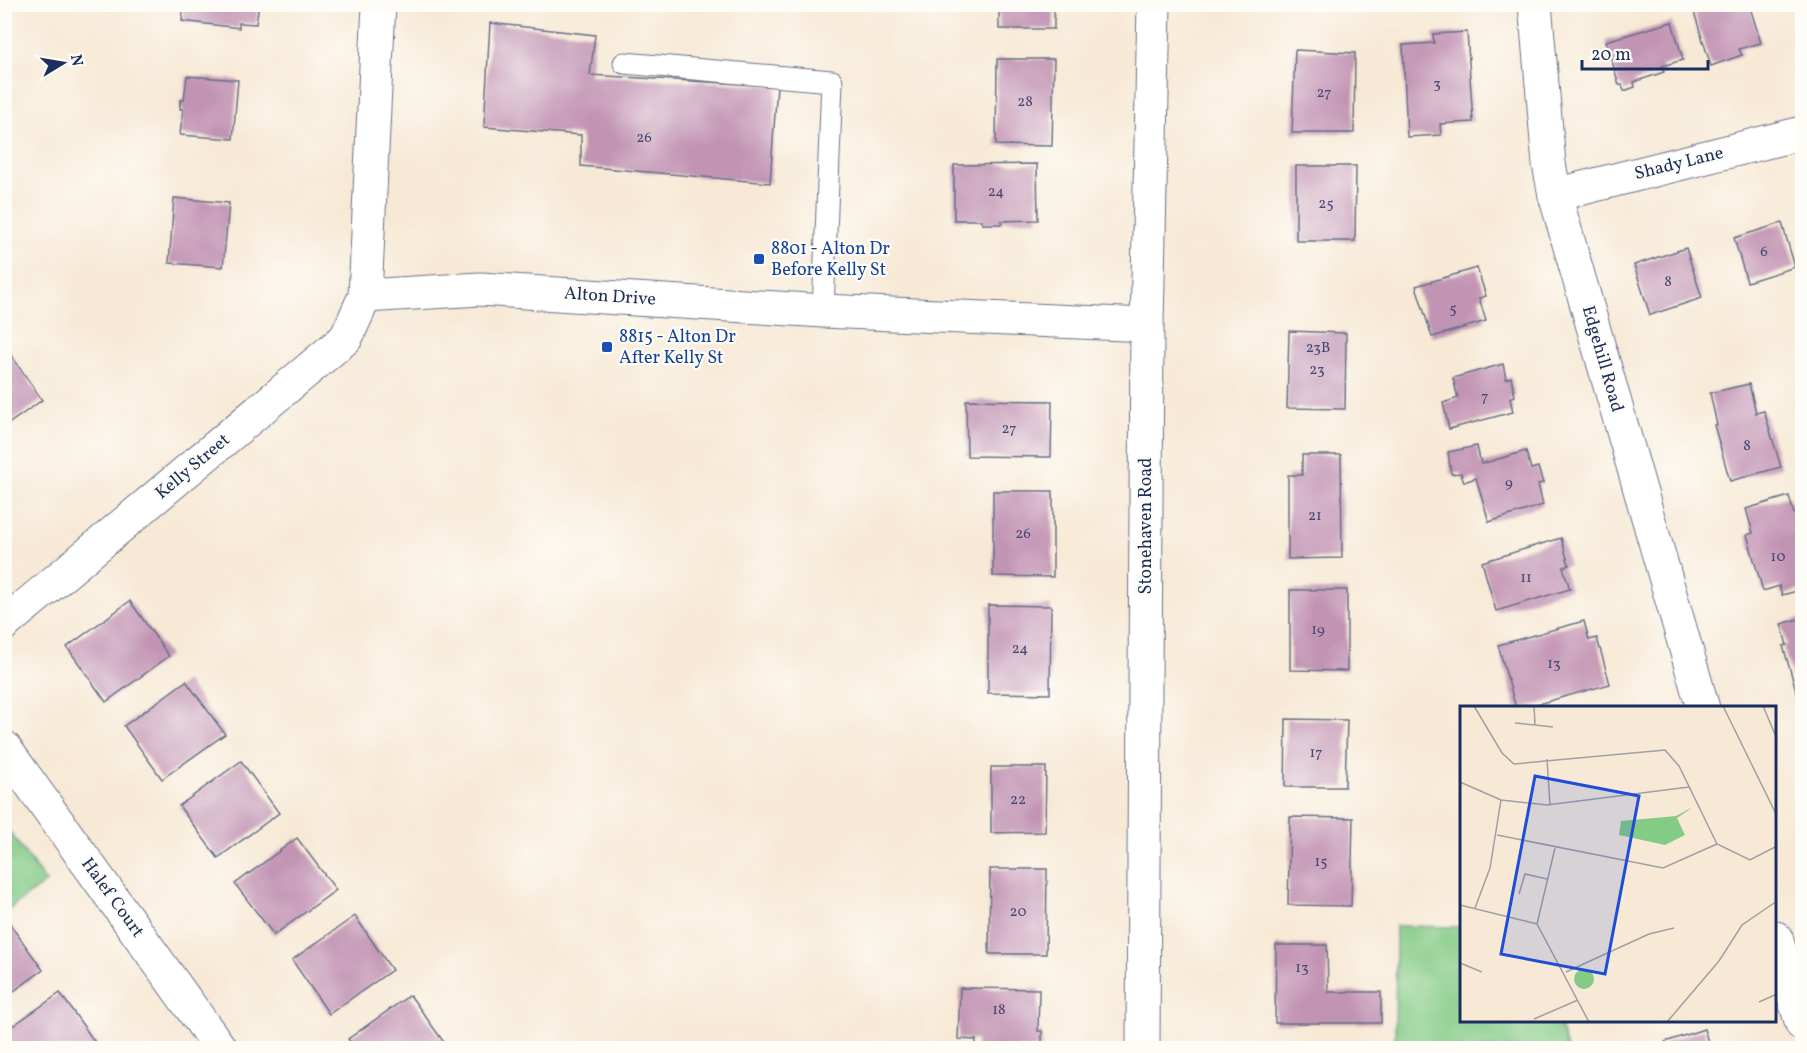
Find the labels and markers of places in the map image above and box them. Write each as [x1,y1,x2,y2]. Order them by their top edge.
place label: 8801 - Alton Dr Before Kelly St [771,237,890,283]
marker: 8801 - Alton Dr Before Kelly St [752,252,766,266]
place label: 8815 - Alton Dr After Kelly St [619,325,736,371]
marker: 8815 - Alton Dr After Kelly St [600,340,614,354]

